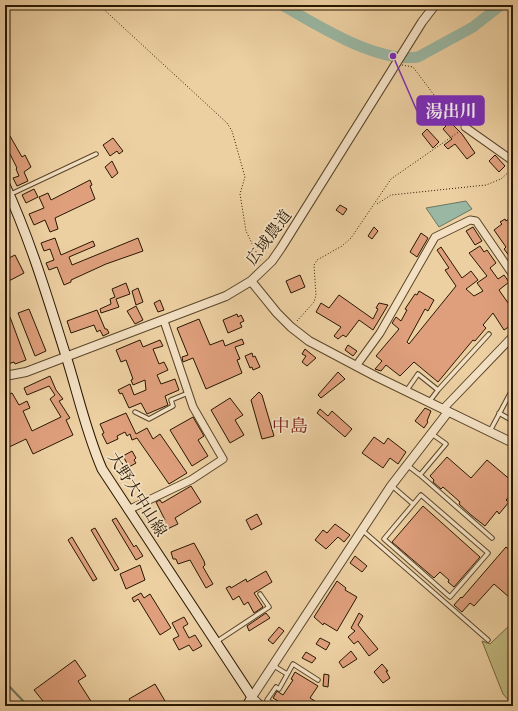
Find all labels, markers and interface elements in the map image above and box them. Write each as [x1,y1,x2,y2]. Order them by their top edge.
callout: 湯出川 [417,96,484,125]
text: 湯出川 [426,102,477,123]
street label: 広域農道 [242,207,297,270]
district label: 中島 [272,416,308,439]
street label: 大野大中山線 [102,449,170,541]

